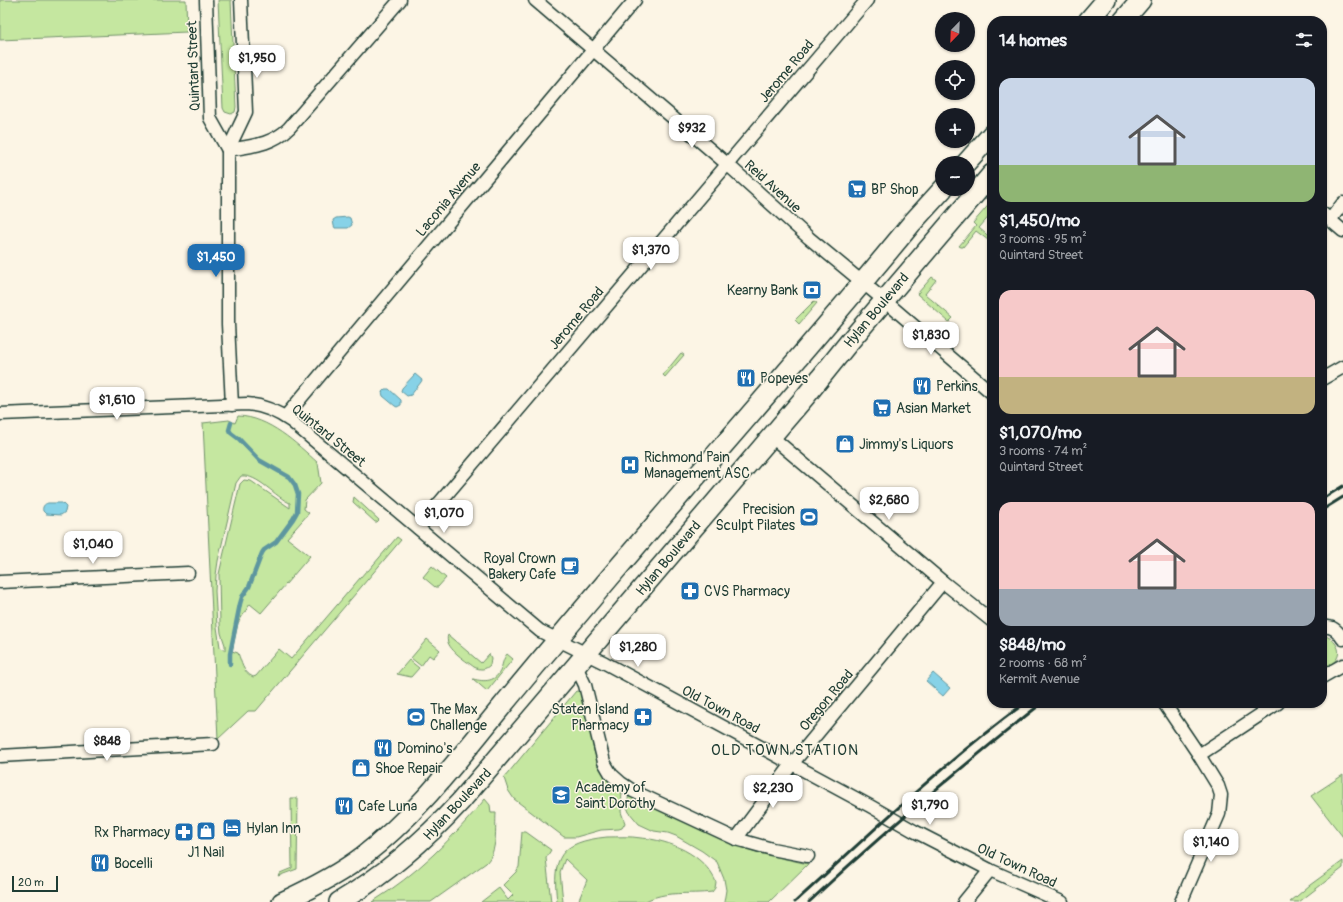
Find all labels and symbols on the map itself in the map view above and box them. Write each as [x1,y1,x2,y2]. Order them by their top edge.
north arrow [935,12,975,52]
street label: Quintard Street [183,20,204,111]
street label: Jerome Road [755,36,818,106]
pin: $1,950 [224,45,290,79]
pin: $932 [668,115,716,149]
street label: Reid Avenue [741,156,805,216]
street label: Laconia Avenue [412,159,484,240]
supermarket icon: BP Shop [846,178,868,200]
place label: BP Shop [871,181,919,198]
pin: $1,370 [618,237,684,271]
pin: $1,450 [183,244,249,278]
street label: Hylan Boulevard [840,269,913,351]
bank icon: Kearny Bank [801,279,823,301]
place label: Kearny Bank [727,282,798,299]
street label: Jerome Road [545,283,608,353]
pin: $1,830 [898,322,964,356]
restaurant icon: Popeyes [735,367,757,389]
place label: Popeyes [760,370,809,387]
restaurant icon: Perkins [911,375,933,397]
place label: Perkins [936,378,978,395]
pin: $1,610 [84,387,150,421]
supermarket icon: Asian Market [871,397,893,419]
street label: Quintard Street [288,400,369,471]
place label: Asian Market [896,400,971,417]
shop icon: Jimmy's Liquors [834,433,856,455]
place label: Jimmy's Liquors [859,436,954,453]
place label: Richmond Pain Management ASC [644,449,750,482]
hospital icon: Richmond Pain Management ASC [619,454,641,476]
pin: $2,680 [856,487,922,521]
pin: $1,070 [411,500,477,534]
place label: Precision Sculpt Pilates [716,501,796,534]
sports icon: Precision Sculpt Pilates [798,506,820,528]
street label: Hylan Boulevard [632,517,705,599]
pin: $1,040 [60,531,126,565]
place label: Royal Crown Bakery Cafe [483,550,556,583]
cafe icon: Royal Crown Bakery Cafe [559,555,581,577]
pharmacy icon: CVS Pharmacy [679,580,701,602]
place label: CVS Pharmacy [704,583,790,600]
pin: $1,280 [605,634,671,668]
street label: Oregon Road [796,666,857,734]
street label: Old Town Road [679,682,763,737]
place label: The Max Challenge [430,701,487,734]
place label: Staten Island Pharmacy [551,701,629,734]
sports icon: The Max Challenge [405,706,427,728]
pharmacy icon: Staten Island Pharmacy [632,706,654,728]
pin: $848 [83,728,131,762]
restaurant icon: Domino's [372,737,394,759]
place label: Domino's [397,740,453,757]
district label: OLD TOWN STATION [711,741,859,760]
shop icon: Shoe Repair [350,757,372,779]
place label: Shoe Repair [375,760,443,777]
street label: Hylan Boulevard [420,765,495,844]
pin: $2,230 [740,775,806,809]
place label: Academy of Saint Dorothy [575,779,655,812]
school or university icon: Academy of Saint Dorothy [550,784,572,806]
pin: $1,790 [897,792,963,826]
restaurant icon: Cafe Luna [333,795,355,817]
place label: Cafe Luna [358,798,417,815]
hotel icon: Hylan Inn [221,817,243,839]
shop icon: J1 Nail [195,820,217,842]
place label: Hylan Inn [246,820,301,837]
pharmacy icon: Rx Pharmacy [173,821,195,843]
place label: Rx Pharmacy [94,824,170,841]
pin: $1,140 [1178,829,1244,863]
street label: Old Town Road [974,840,1059,891]
place label: J1 Nail [187,844,225,861]
restaurant icon: Bocelli [89,852,111,874]
place label: Bocelli [114,855,153,872]
scale bar [12,874,58,893]

